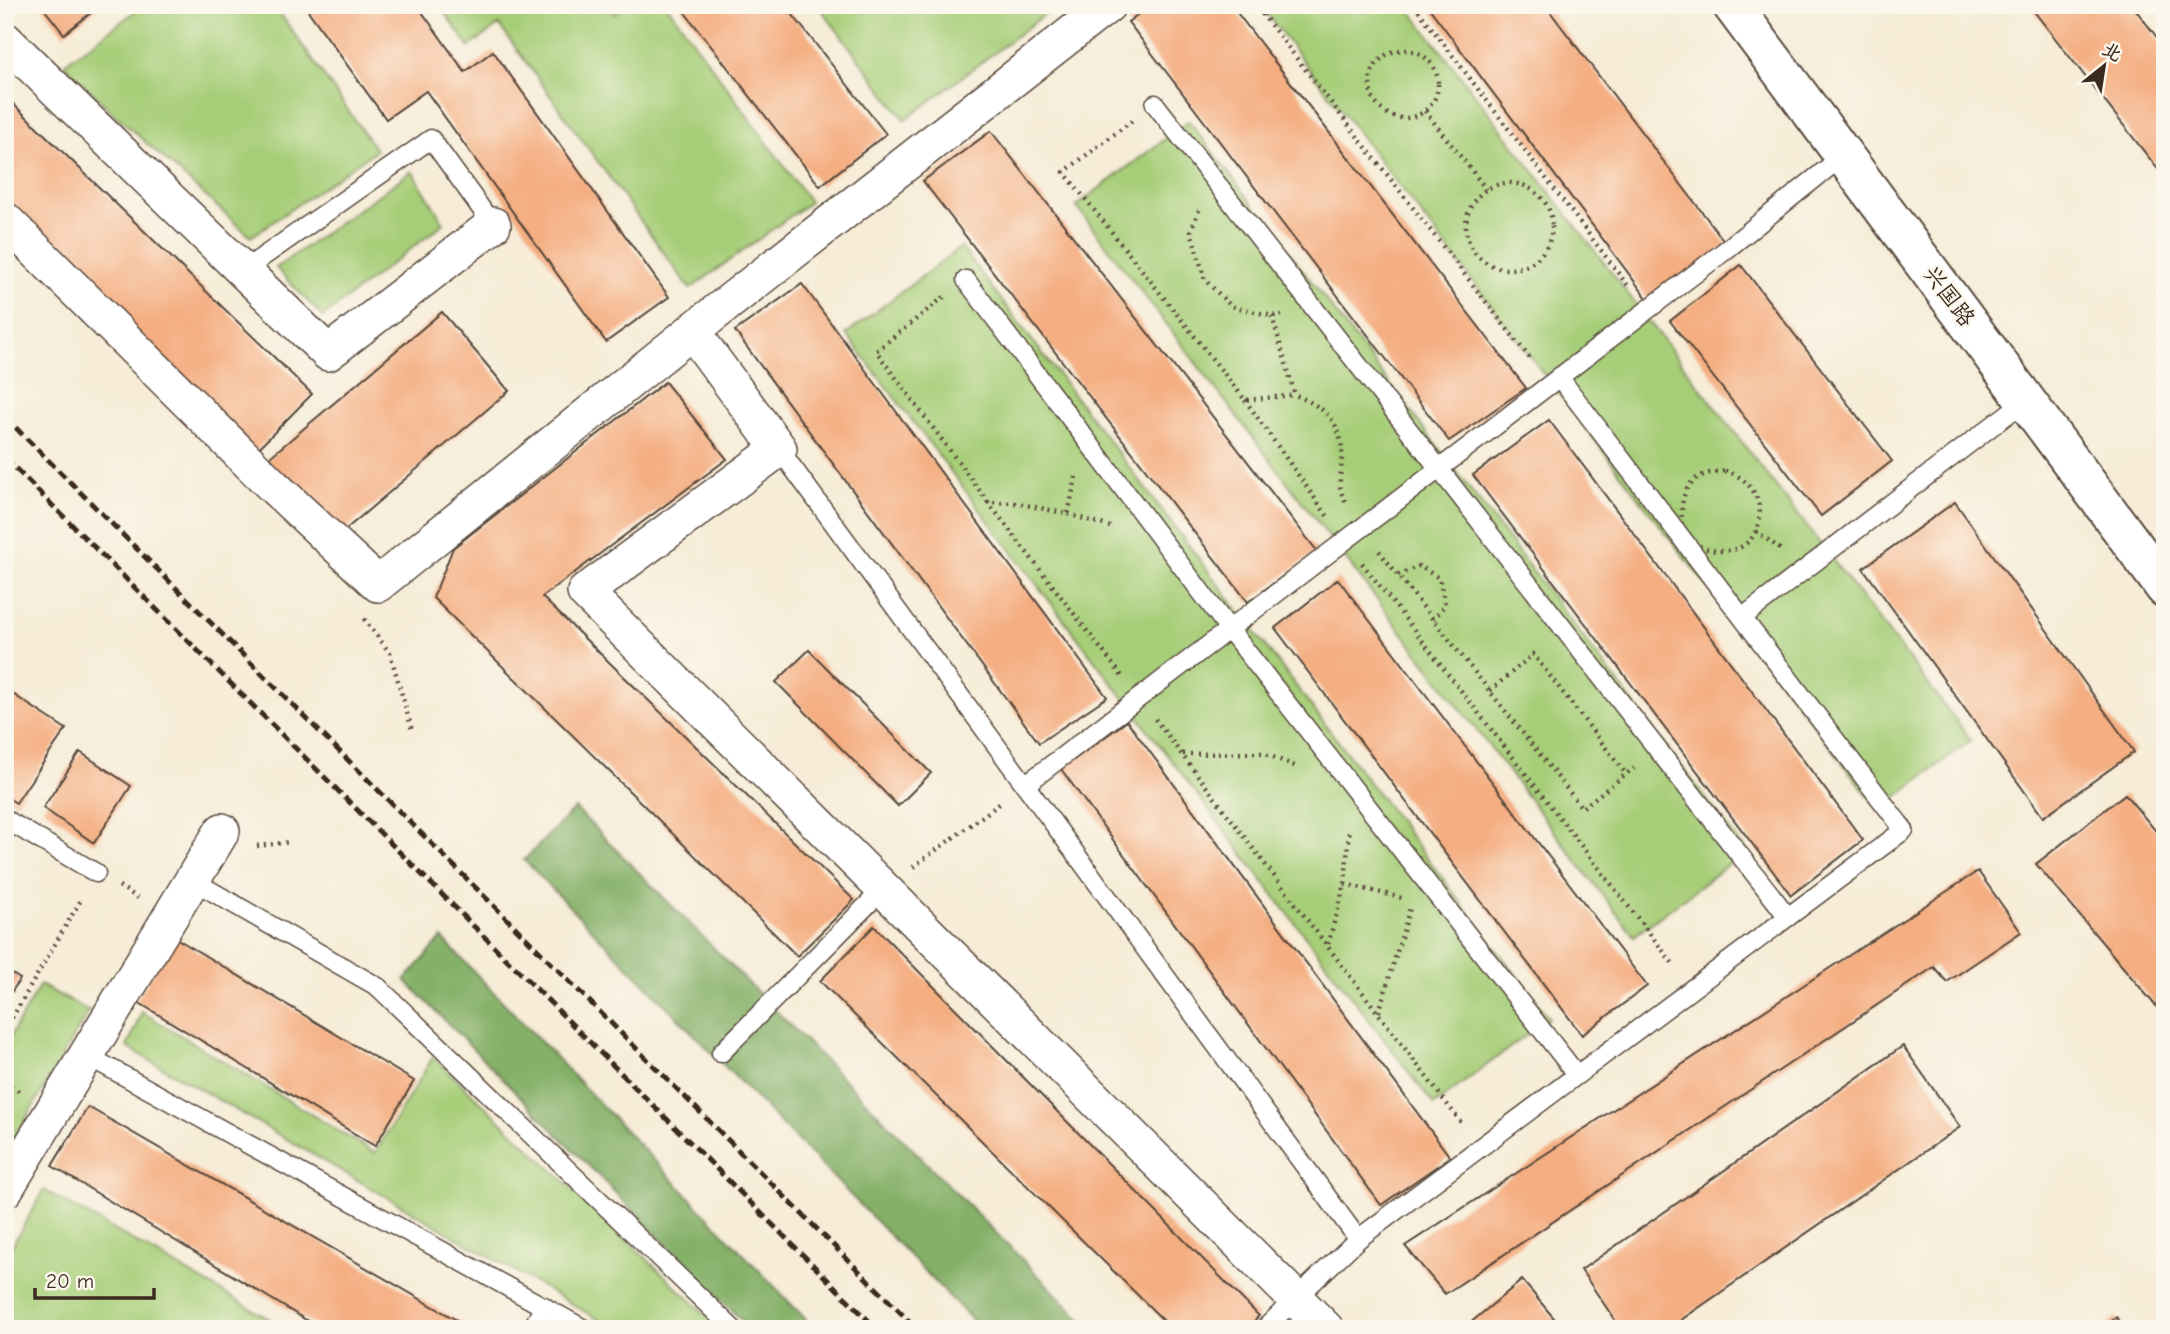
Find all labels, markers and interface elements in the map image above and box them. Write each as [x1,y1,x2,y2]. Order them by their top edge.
north arrow [2068,32,2138,102]
text: 北 [2098,38,2126,66]
street label: 兴国路 [1917,260,1981,332]
scale bar [35,1257,154,1301]
text: 20 m [46,1269,94,1293]

